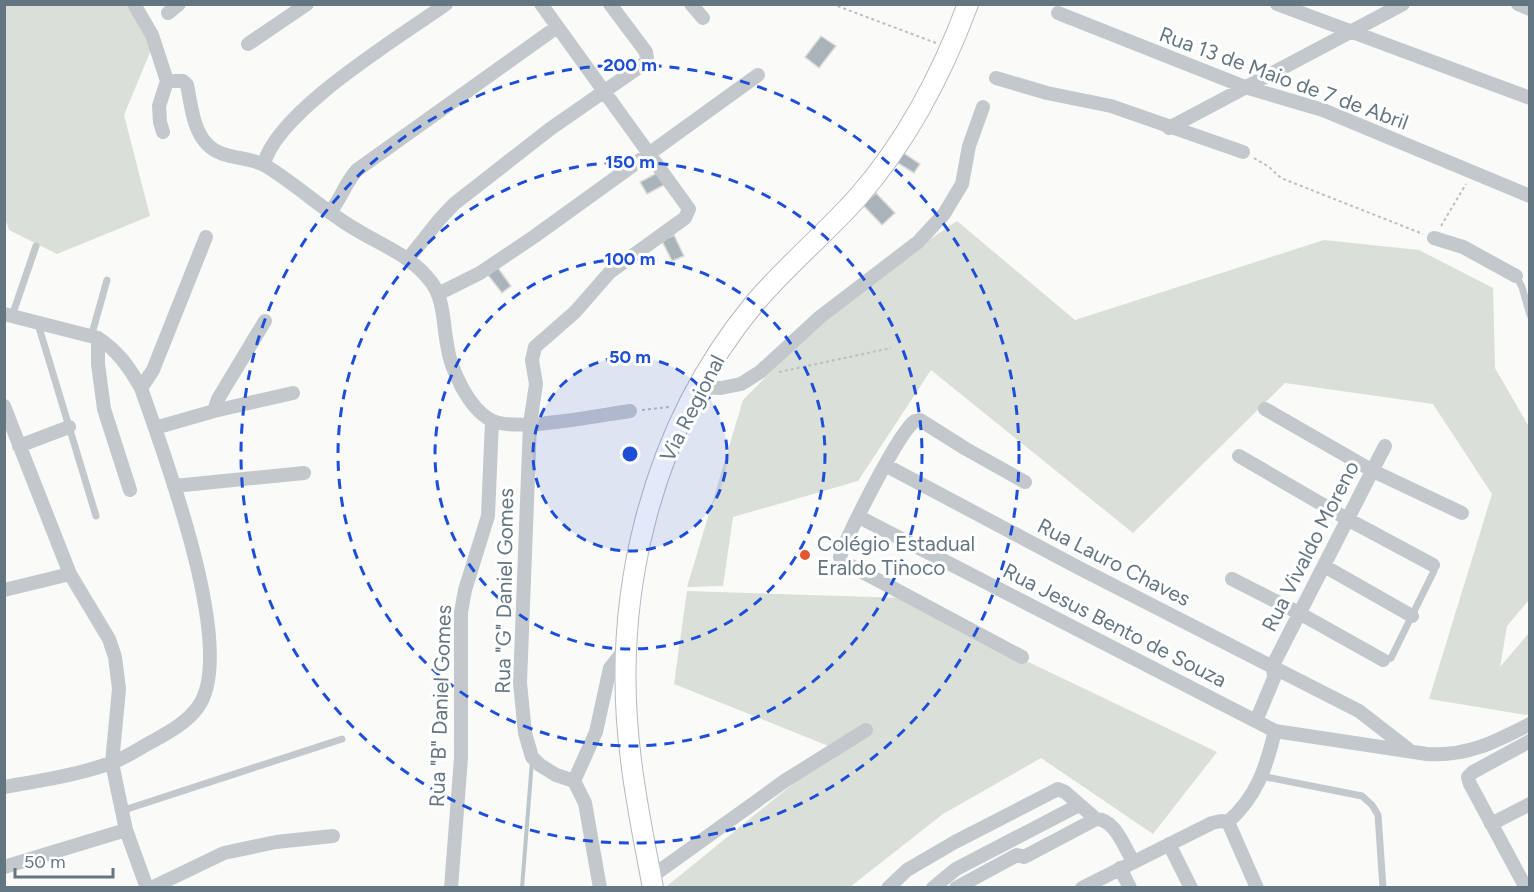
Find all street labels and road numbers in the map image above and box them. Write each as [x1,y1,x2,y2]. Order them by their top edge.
street label: Rua 13 de Maio de 7 de Abril [1156,21,1412,135]
street label: Via Regional [654,350,730,466]
street label: Rua Vivaldo Moreno [1256,456,1364,636]
street label: Rua "G" Daniel Gomes [490,488,518,694]
street label: Rua Lauro Chaves [1034,513,1194,611]
street label: Rua Jesus Bento de Souza [999,558,1231,692]
street label: Rua "B" Daniel Gomes [424,604,456,808]

